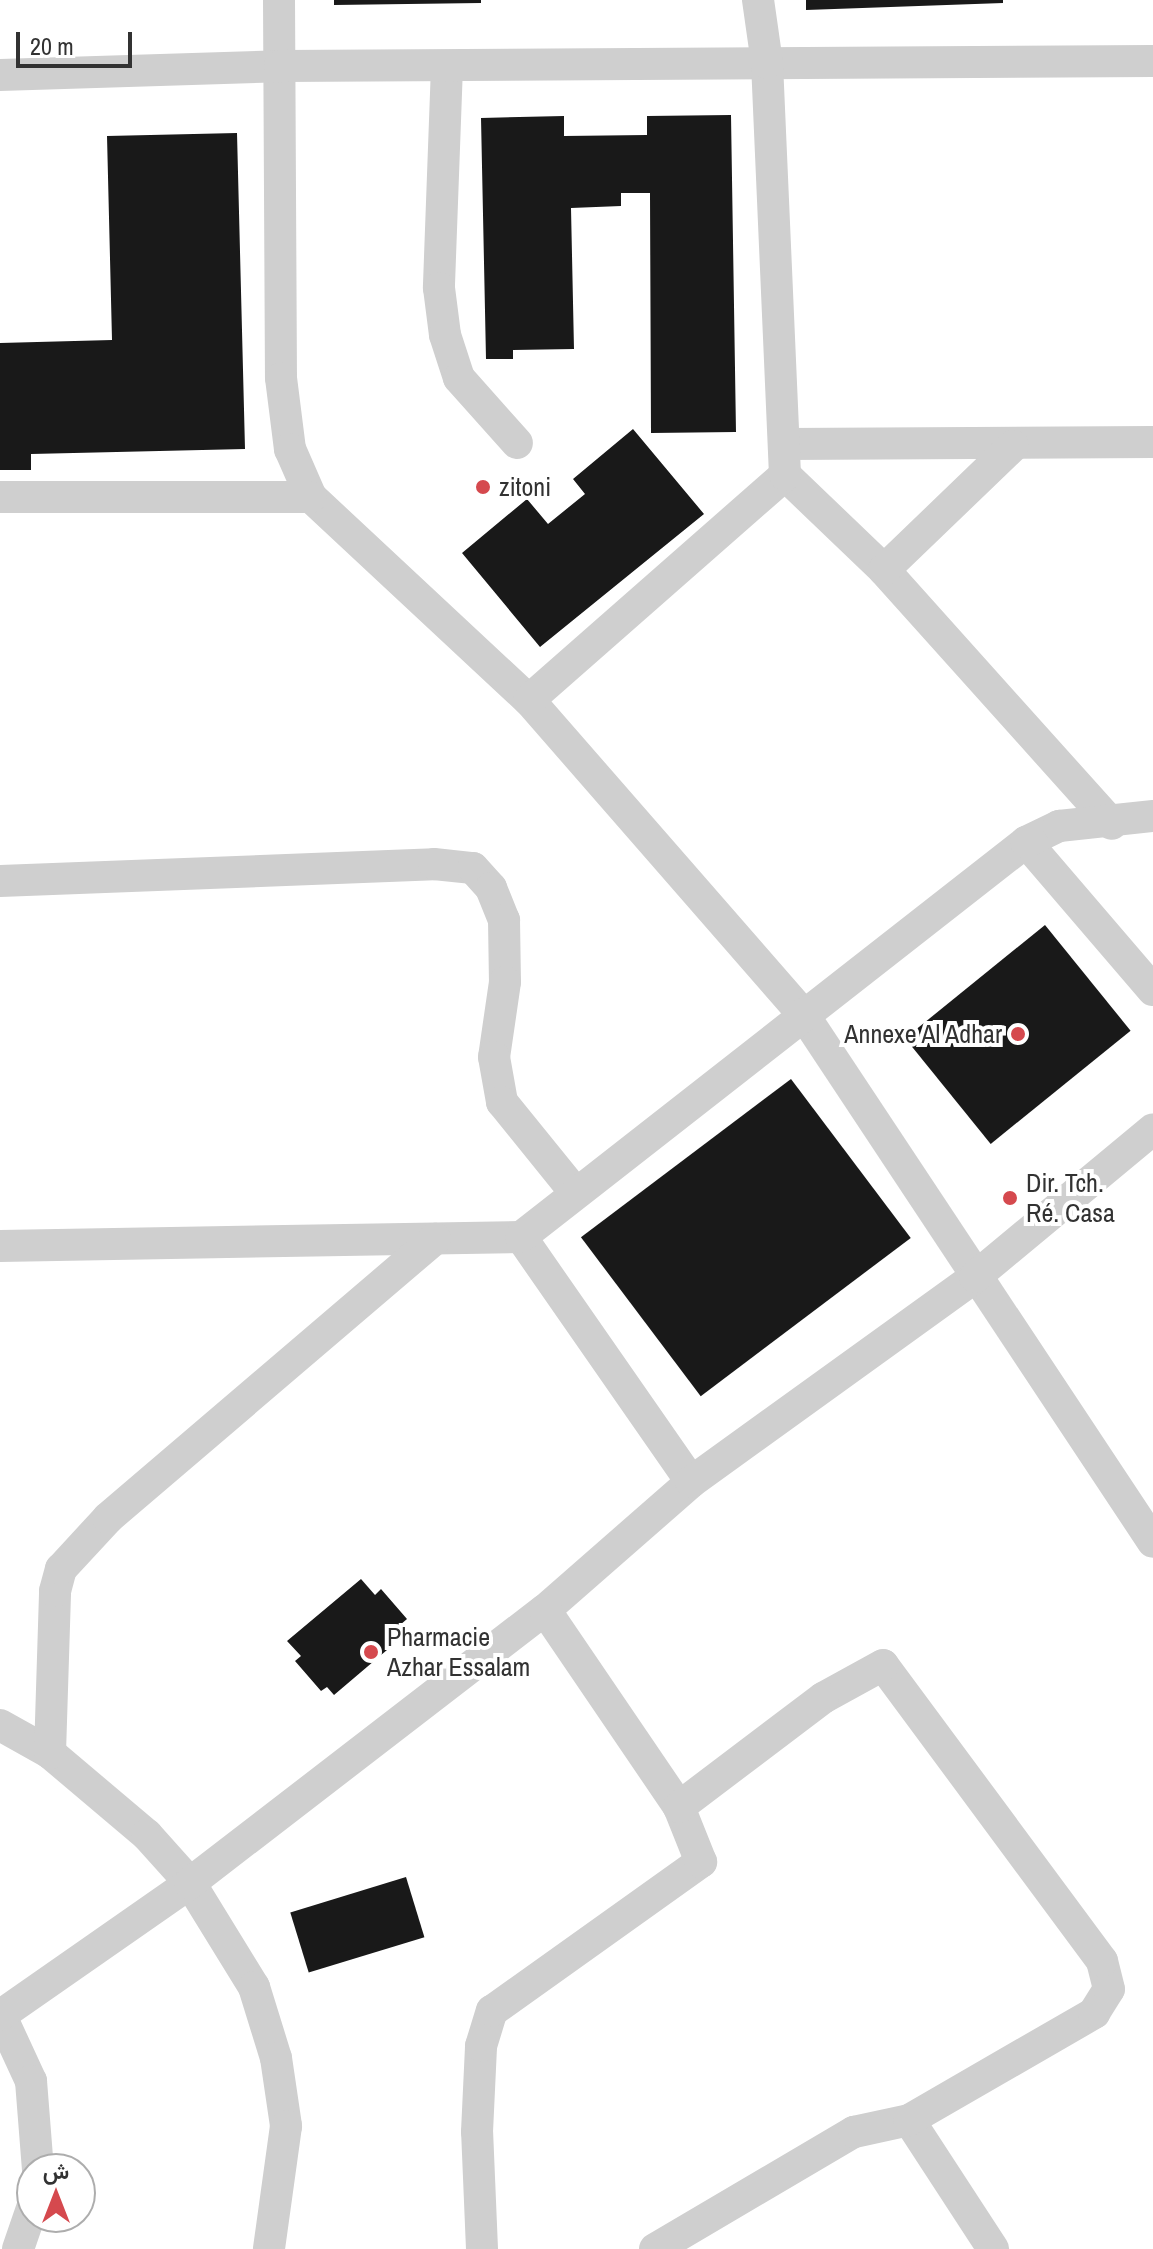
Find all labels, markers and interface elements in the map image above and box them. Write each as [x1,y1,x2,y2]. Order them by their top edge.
scale bar [20,16,136,66]
text: 20 m [30,30,74,62]
place label: zitoni [499,471,551,503]
marker: zitoni [474,478,492,496]
place label: Annexe Al Adhar [842,1018,1002,1050]
marker: Annexe Al Adhar [1009,1025,1027,1043]
place label: Dir. Tch. Ré. Casa [1026,1167,1115,1228]
marker: Dir. Tch. Ré. Casa [1001,1189,1019,1207]
place label: Pharmacie Azhar Essalam [387,1621,530,1682]
marker: Pharmacie Azhar Essalam [362,1643,380,1661]
north arrow [16,2153,96,2233]
text: ش [43,2156,69,2186]

